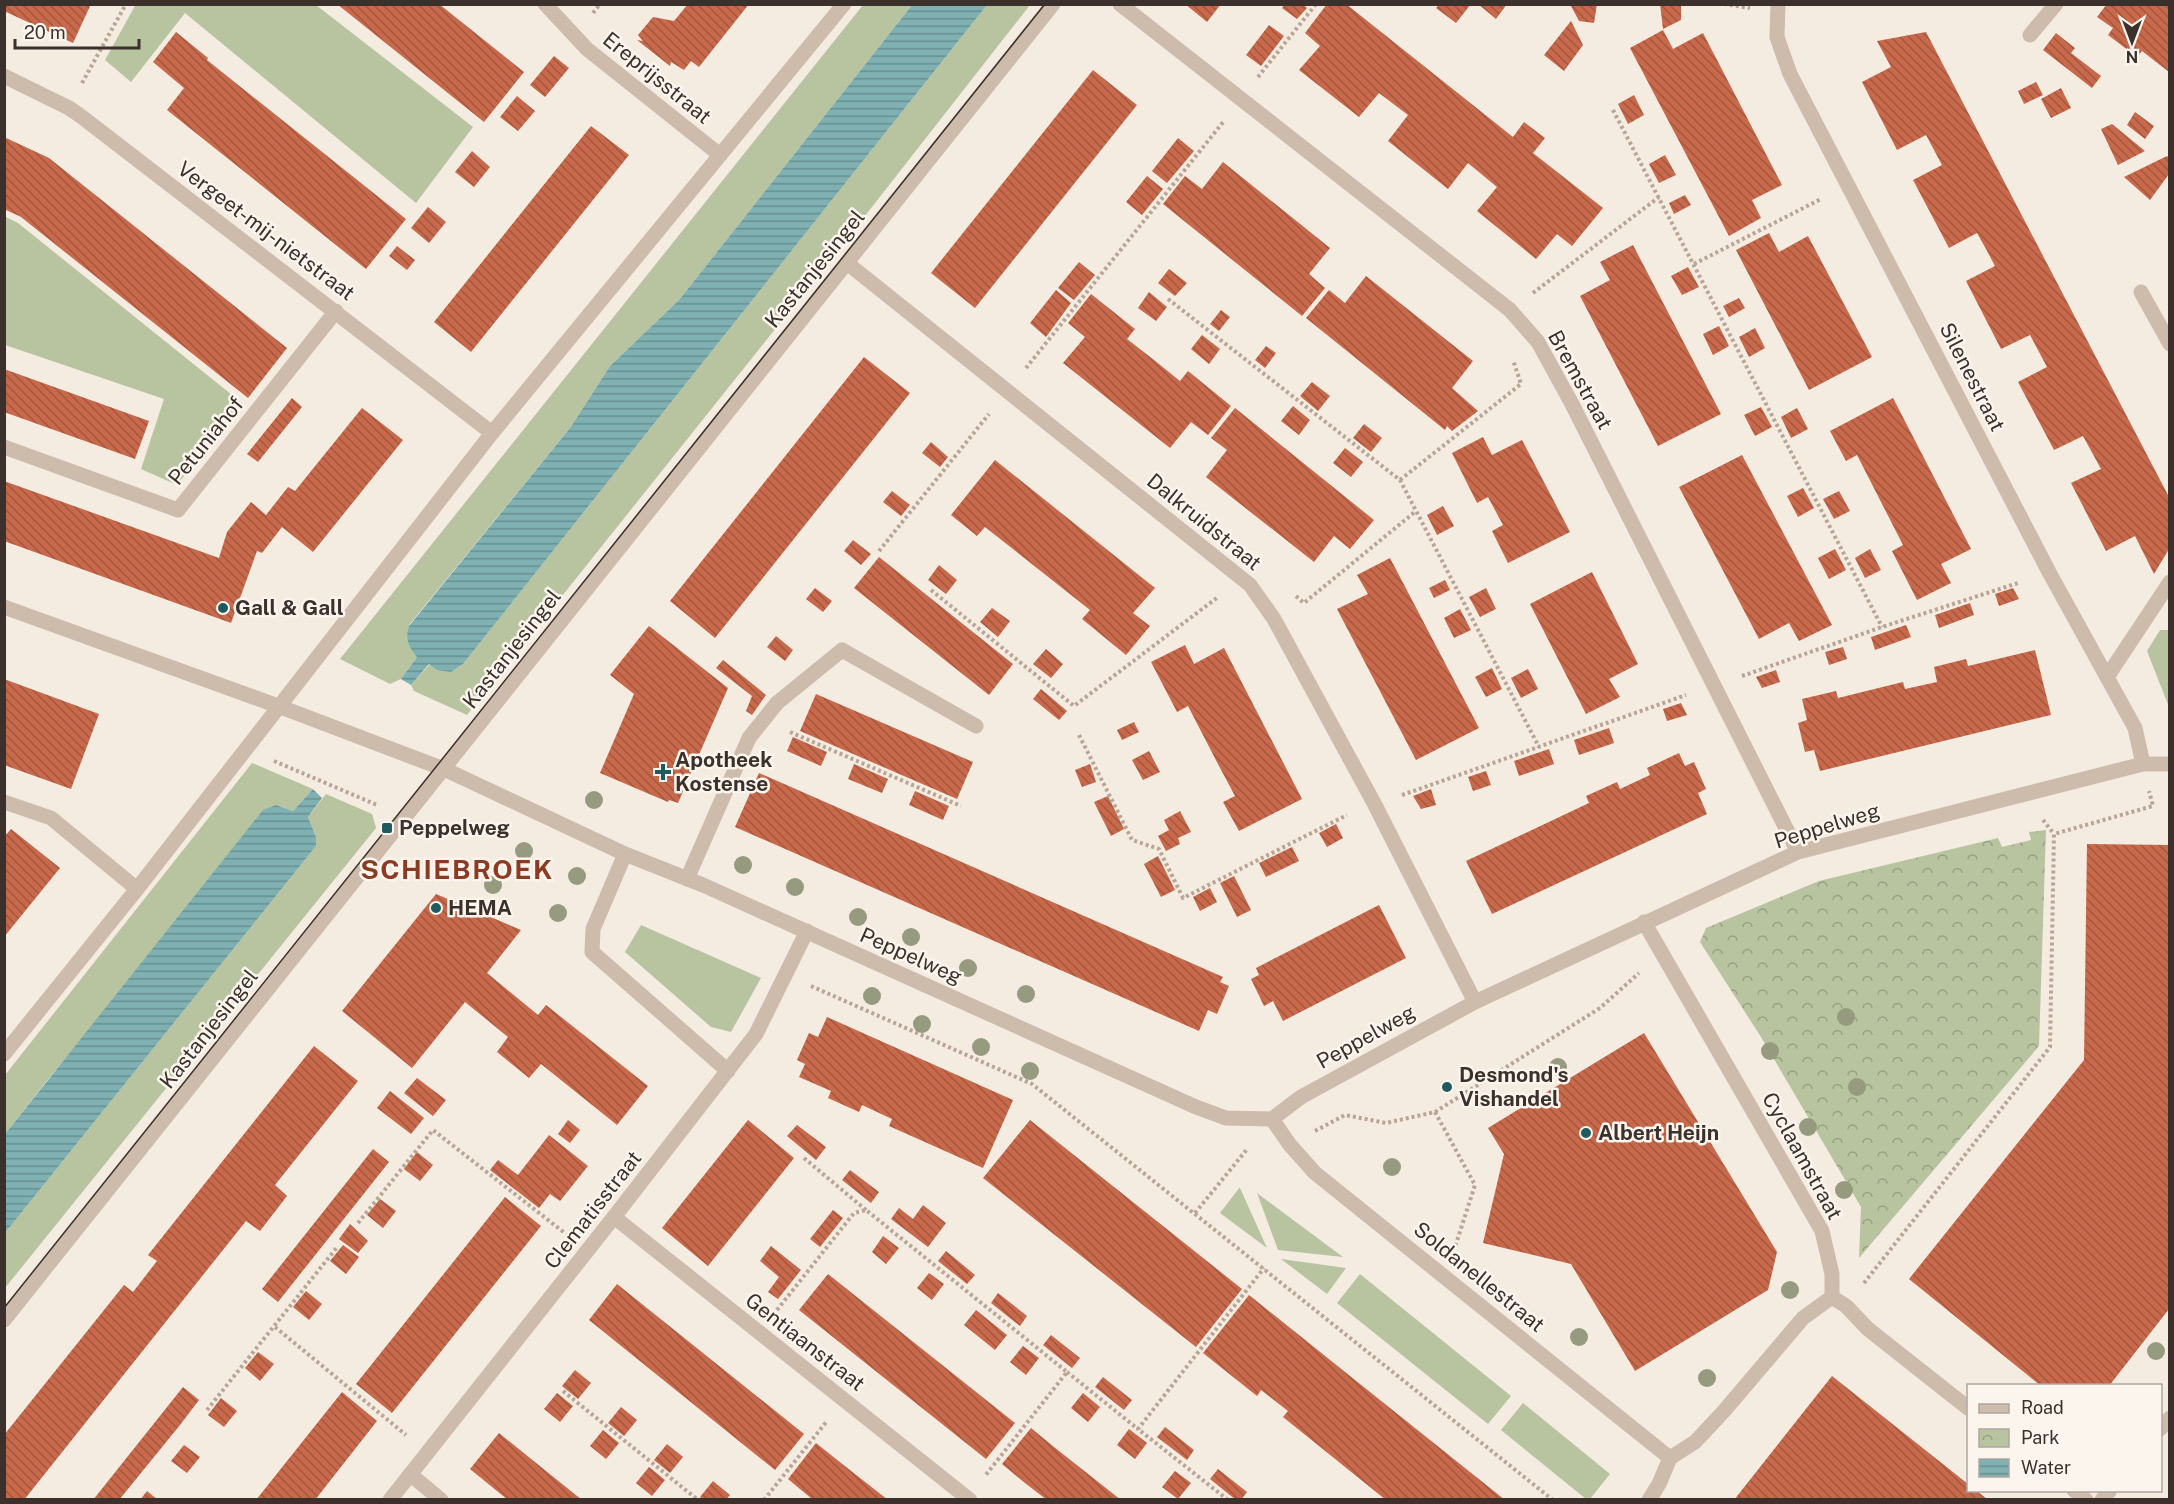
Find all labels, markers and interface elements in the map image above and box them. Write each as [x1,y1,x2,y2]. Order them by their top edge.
scale bar [15,12,140,50]
north arrow [2102,12,2162,72]
text: 20 m [24,22,66,43]
street label: Ereprijsstraat [598,26,716,129]
text: N [2126,47,2138,66]
street label: Vergeet-mij-nietstraat [173,156,360,305]
street label: Kastanjesingel [759,205,870,333]
street label: Silenestraat [1934,318,2010,435]
street label: Bremstraat [1543,326,1618,434]
street label: Petuniahof [163,392,249,490]
street label: Dalkruidstraat [1142,468,1266,575]
street label: Kastanjesingel [457,584,566,713]
place label: Gall & Gall [235,595,344,620]
marker: Gall & Gall [216,601,230,615]
place label: Apotheek Kostense [675,747,772,796]
marker: Apotheek Kostense [656,765,670,779]
street label: Peppelweg [1771,798,1883,853]
place label: Peppelweg [399,815,510,840]
marker: Peppelweg [380,821,394,835]
district label: SCHIEBROEK [360,853,554,885]
place label: HEMA [448,895,512,920]
marker: HEMA [429,901,443,915]
street label: Peppelweg [856,922,966,989]
street label: Kastanjesingel [154,964,263,1093]
street label: Peppelweg [1312,999,1419,1074]
place label: Desmond's Vishandel [1459,1062,1569,1111]
marker: Desmond's Vishandel [1440,1080,1454,1094]
street label: Cyclaamstraat [1757,1088,1848,1224]
place label: Albert Heijn [1598,1120,1719,1145]
marker: Albert Heijn [1579,1126,1593,1140]
street label: Clematisstraat [539,1146,646,1274]
street label: Soldanellestraat [1409,1216,1550,1337]
street label: Gentiaanstraat [741,1287,870,1396]
legend [1967,1384,2162,1492]
text: Road [2021,1397,2064,1418]
text: Park [2021,1427,2059,1448]
text: Water [2021,1457,2071,1478]

